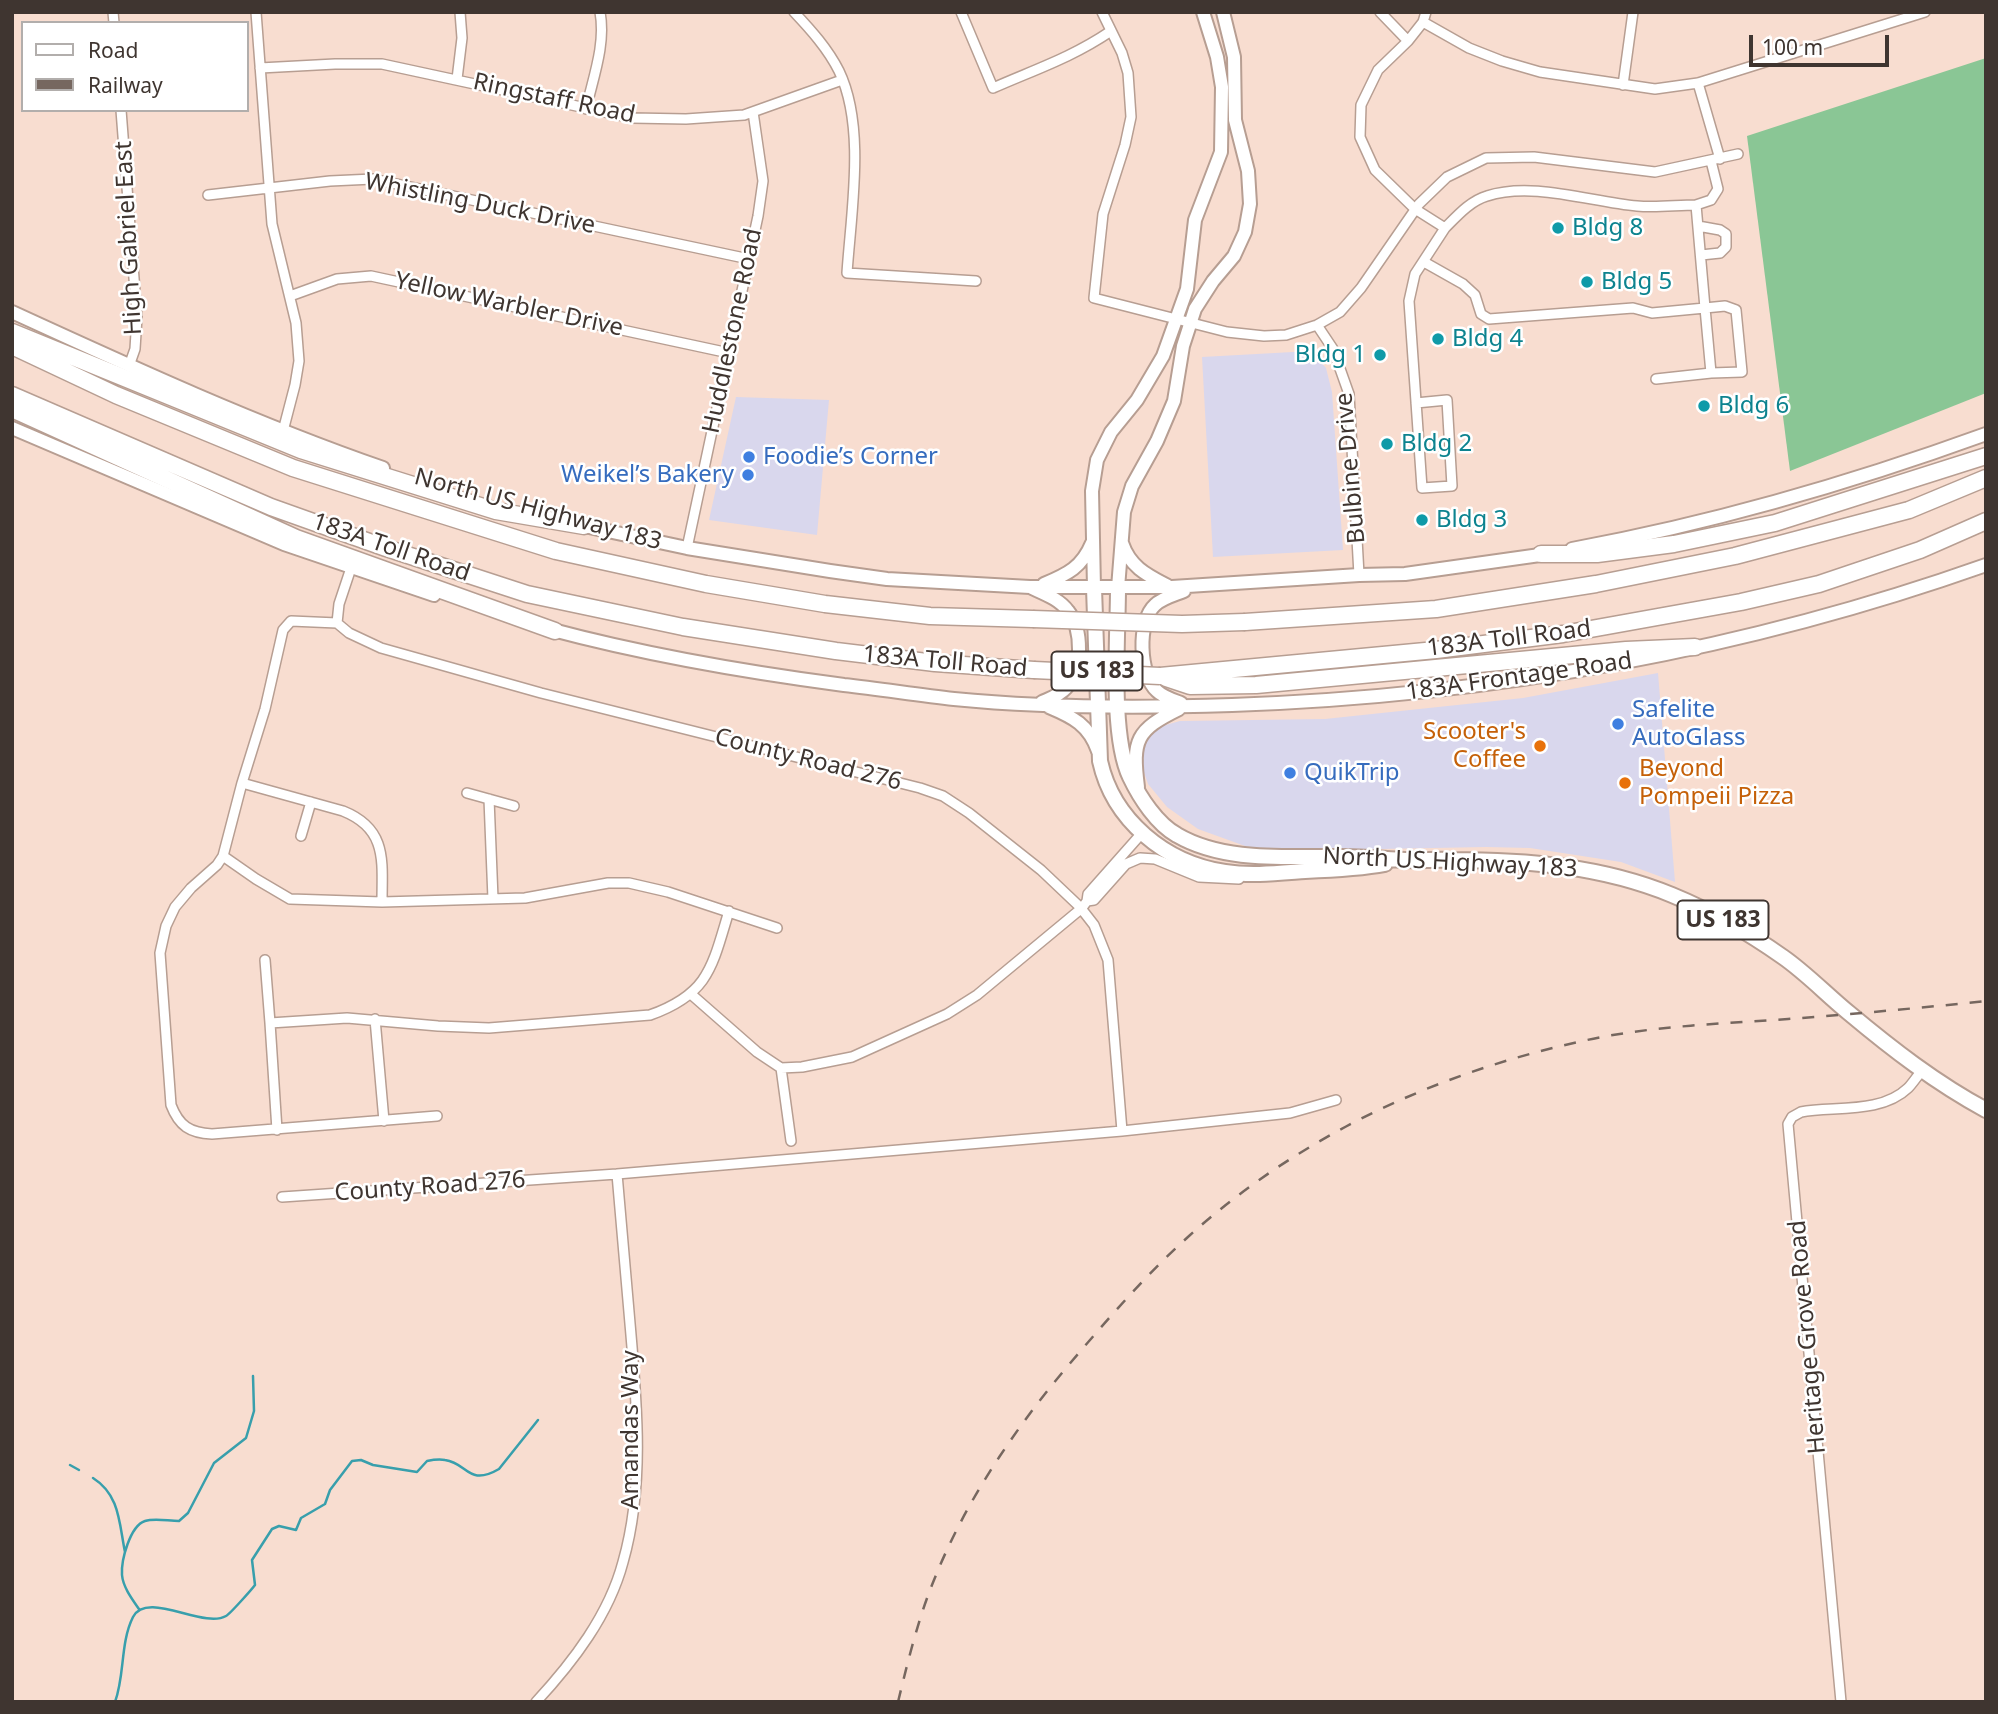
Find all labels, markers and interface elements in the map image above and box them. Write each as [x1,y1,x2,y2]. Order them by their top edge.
legend [21,21,248,112]
scale bar [1753,21,1893,65]
text: 100 m [1762,33,1823,61]
text: Road [88,36,138,64]
street label: Ringstaff Road [470,68,638,130]
text: Railway [88,71,163,99]
street label: High Gabriel East [110,140,148,336]
street label: Whistling Duck Drive [362,168,598,240]
place label: Bldg 8 [1572,214,1643,242]
marker: Bldg 8 [1550,220,1566,236]
street label: Huddlestone Road [697,226,769,436]
street label: Yellow Warbler Drive [392,267,626,343]
place label: Bldg 5 [1601,268,1672,296]
marker: Bldg 5 [1579,274,1595,290]
place label: Bldg 4 [1452,325,1523,353]
marker: Bldg 4 [1430,331,1446,347]
place label: Bldg 1 [1295,341,1366,369]
marker: Bldg 1 [1372,347,1388,363]
street label: Bulbine Drive [1330,391,1372,545]
place label: Bldg 6 [1718,392,1789,420]
marker: Bldg 6 [1696,398,1712,414]
place label: Bldg 2 [1401,430,1472,458]
marker: Bldg 2 [1379,436,1395,452]
place label: Foodie’s Corner [763,443,938,471]
marker: Foodie’s Corner [741,449,757,465]
place label: Weikel’s Bakery [561,461,734,489]
street label: North US Highway 183 [411,463,665,557]
marker: Weikel’s Bakery [740,467,756,483]
place label: Bldg 3 [1436,506,1507,534]
street label: 183A Toll Road [308,507,474,589]
marker: Bldg 3 [1414,512,1430,528]
street label: 183A Toll Road [1425,615,1593,663]
street label: 183A Toll Road [861,640,1029,684]
street label: 183A Frontage Road [1404,647,1634,707]
road number: US 183 [1052,652,1142,691]
place label: Safelite AutoGlass [1632,696,1745,752]
marker: Safelite AutoGlass [1610,716,1626,732]
place label: Scooter's Coffee [1423,718,1526,774]
street label: County Road 276 [712,723,904,797]
marker: Scooter's Coffee [1532,738,1548,754]
place label: Beyond Pompeii Pizza [1639,755,1794,811]
place label: QuikTrip [1304,759,1400,787]
marker: QuikTrip [1282,765,1298,781]
marker: Beyond Pompeii Pizza [1617,775,1633,791]
street label: North US Highway 183 [1322,842,1578,884]
road number: US 183 [1678,900,1768,939]
street label: County Road 276 [333,1166,527,1208]
street label: Heritage Grove Road [1783,1219,1833,1455]
street label: Amandas Way [617,1350,645,1510]

